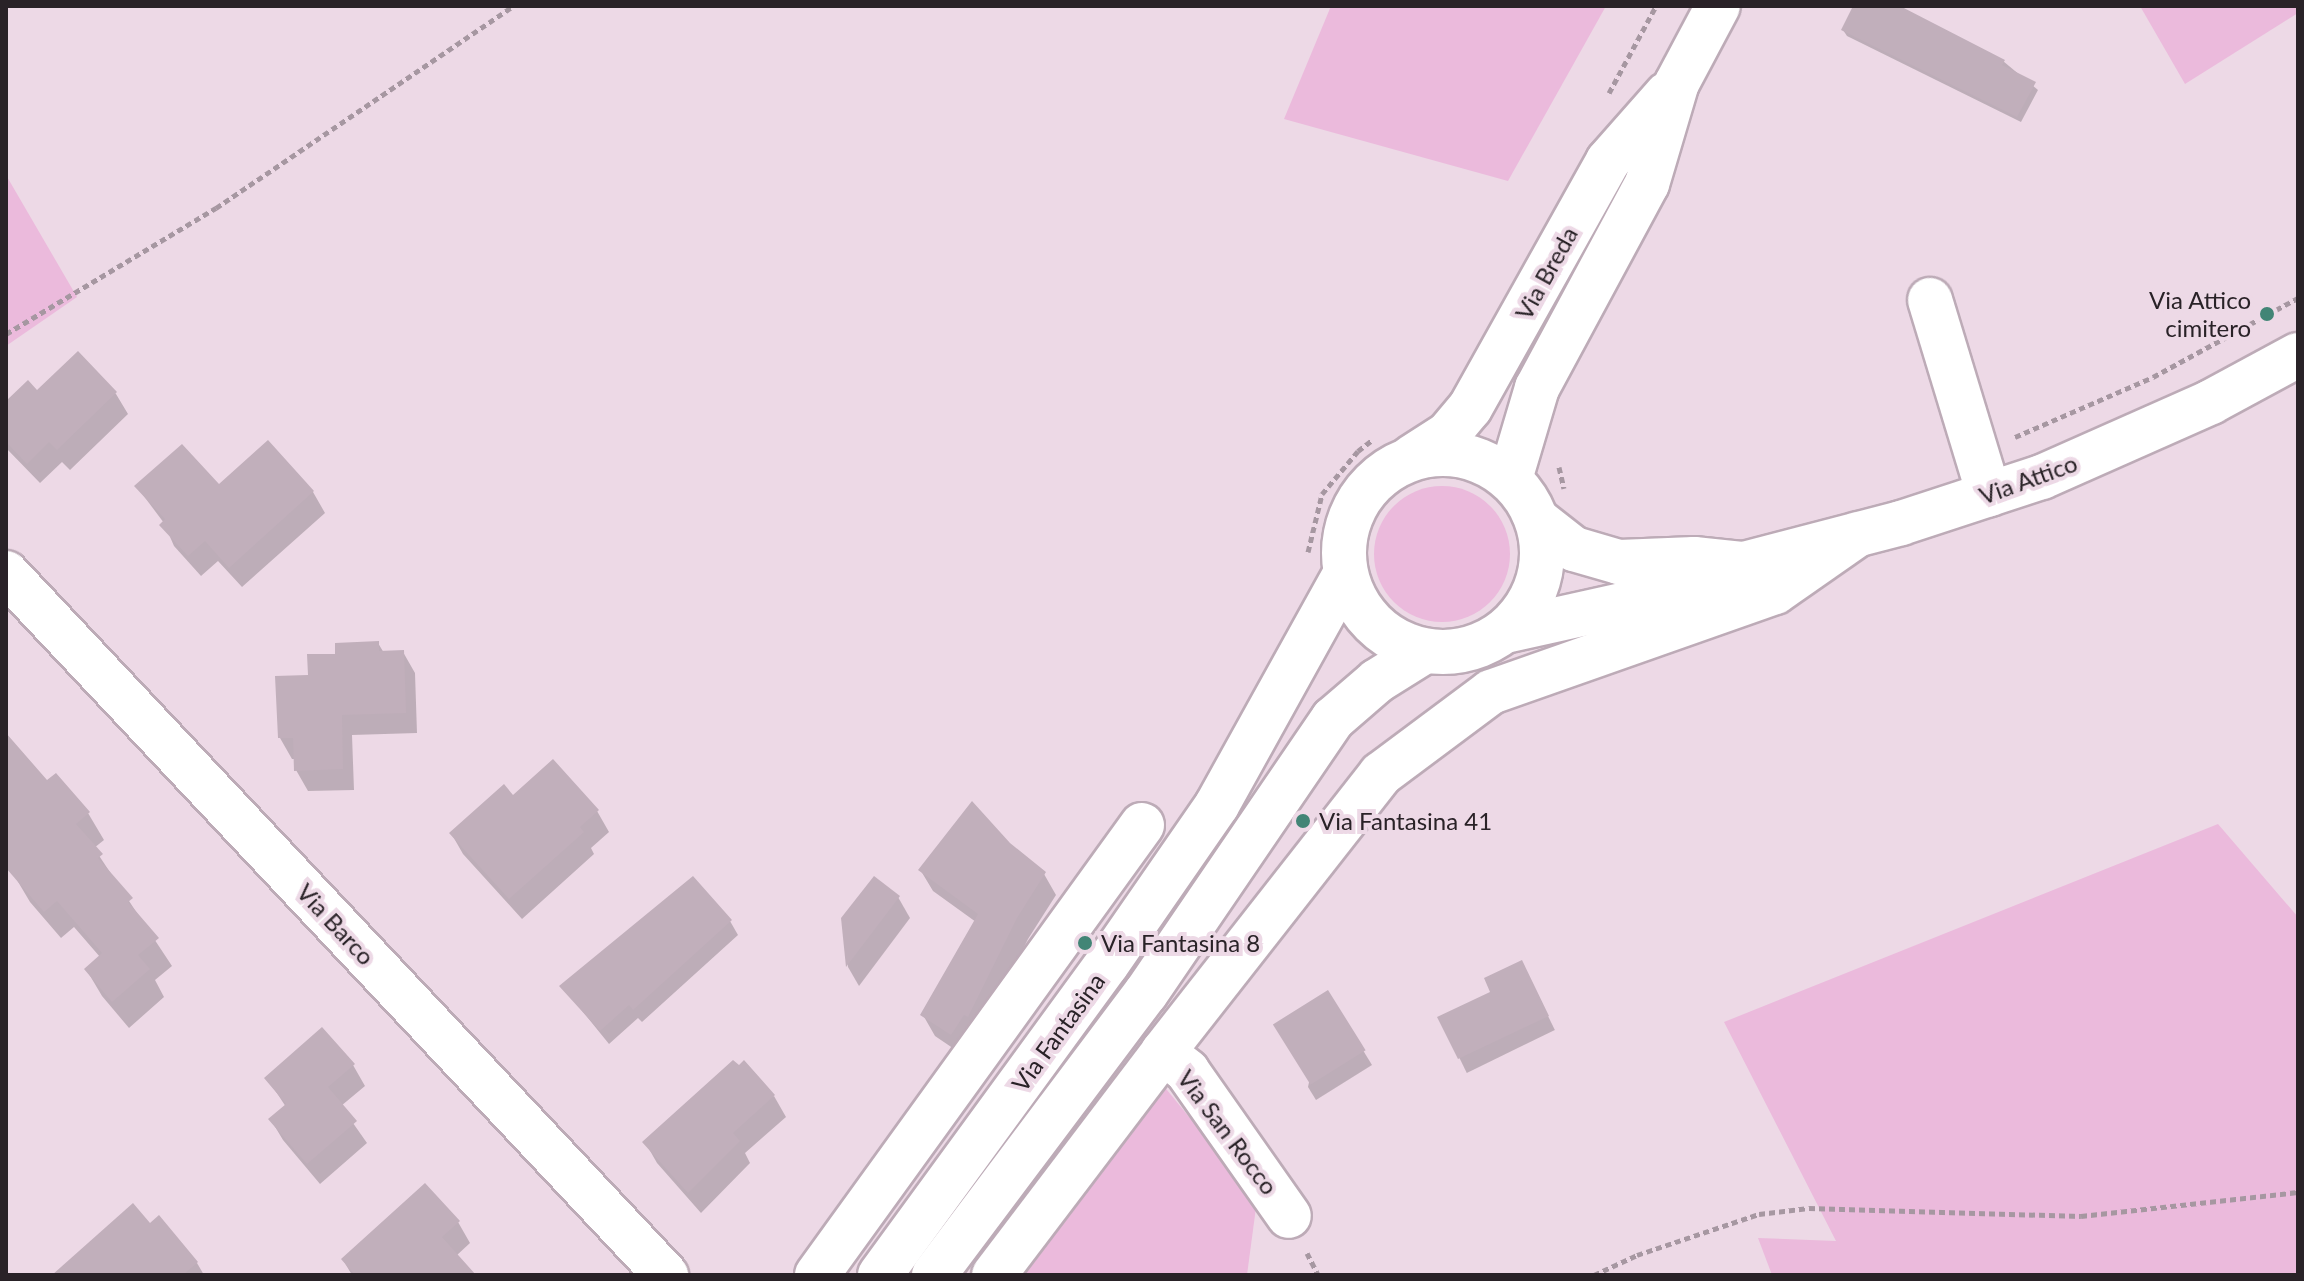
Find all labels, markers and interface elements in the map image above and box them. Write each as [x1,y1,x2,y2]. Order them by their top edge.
street label: Via Breda [1509,222,1583,324]
place label: Via Attico cimitero [2148,286,2251,342]
marker: Via Attico cimitero [2258,305,2276,323]
street label: Via Attico [1975,448,2081,510]
place label: Via Fantasina 41 [1319,807,1492,835]
marker: Via Fantasina 41 [1294,812,1312,830]
street label: Via Barco [291,877,381,971]
place label: Via Fantasina 8 [1101,929,1260,957]
marker: Via Fantasina 8 [1076,934,1094,952]
street label: Via Fantasina [1005,967,1111,1097]
street label: Via San Rocco [1172,1064,1284,1200]

